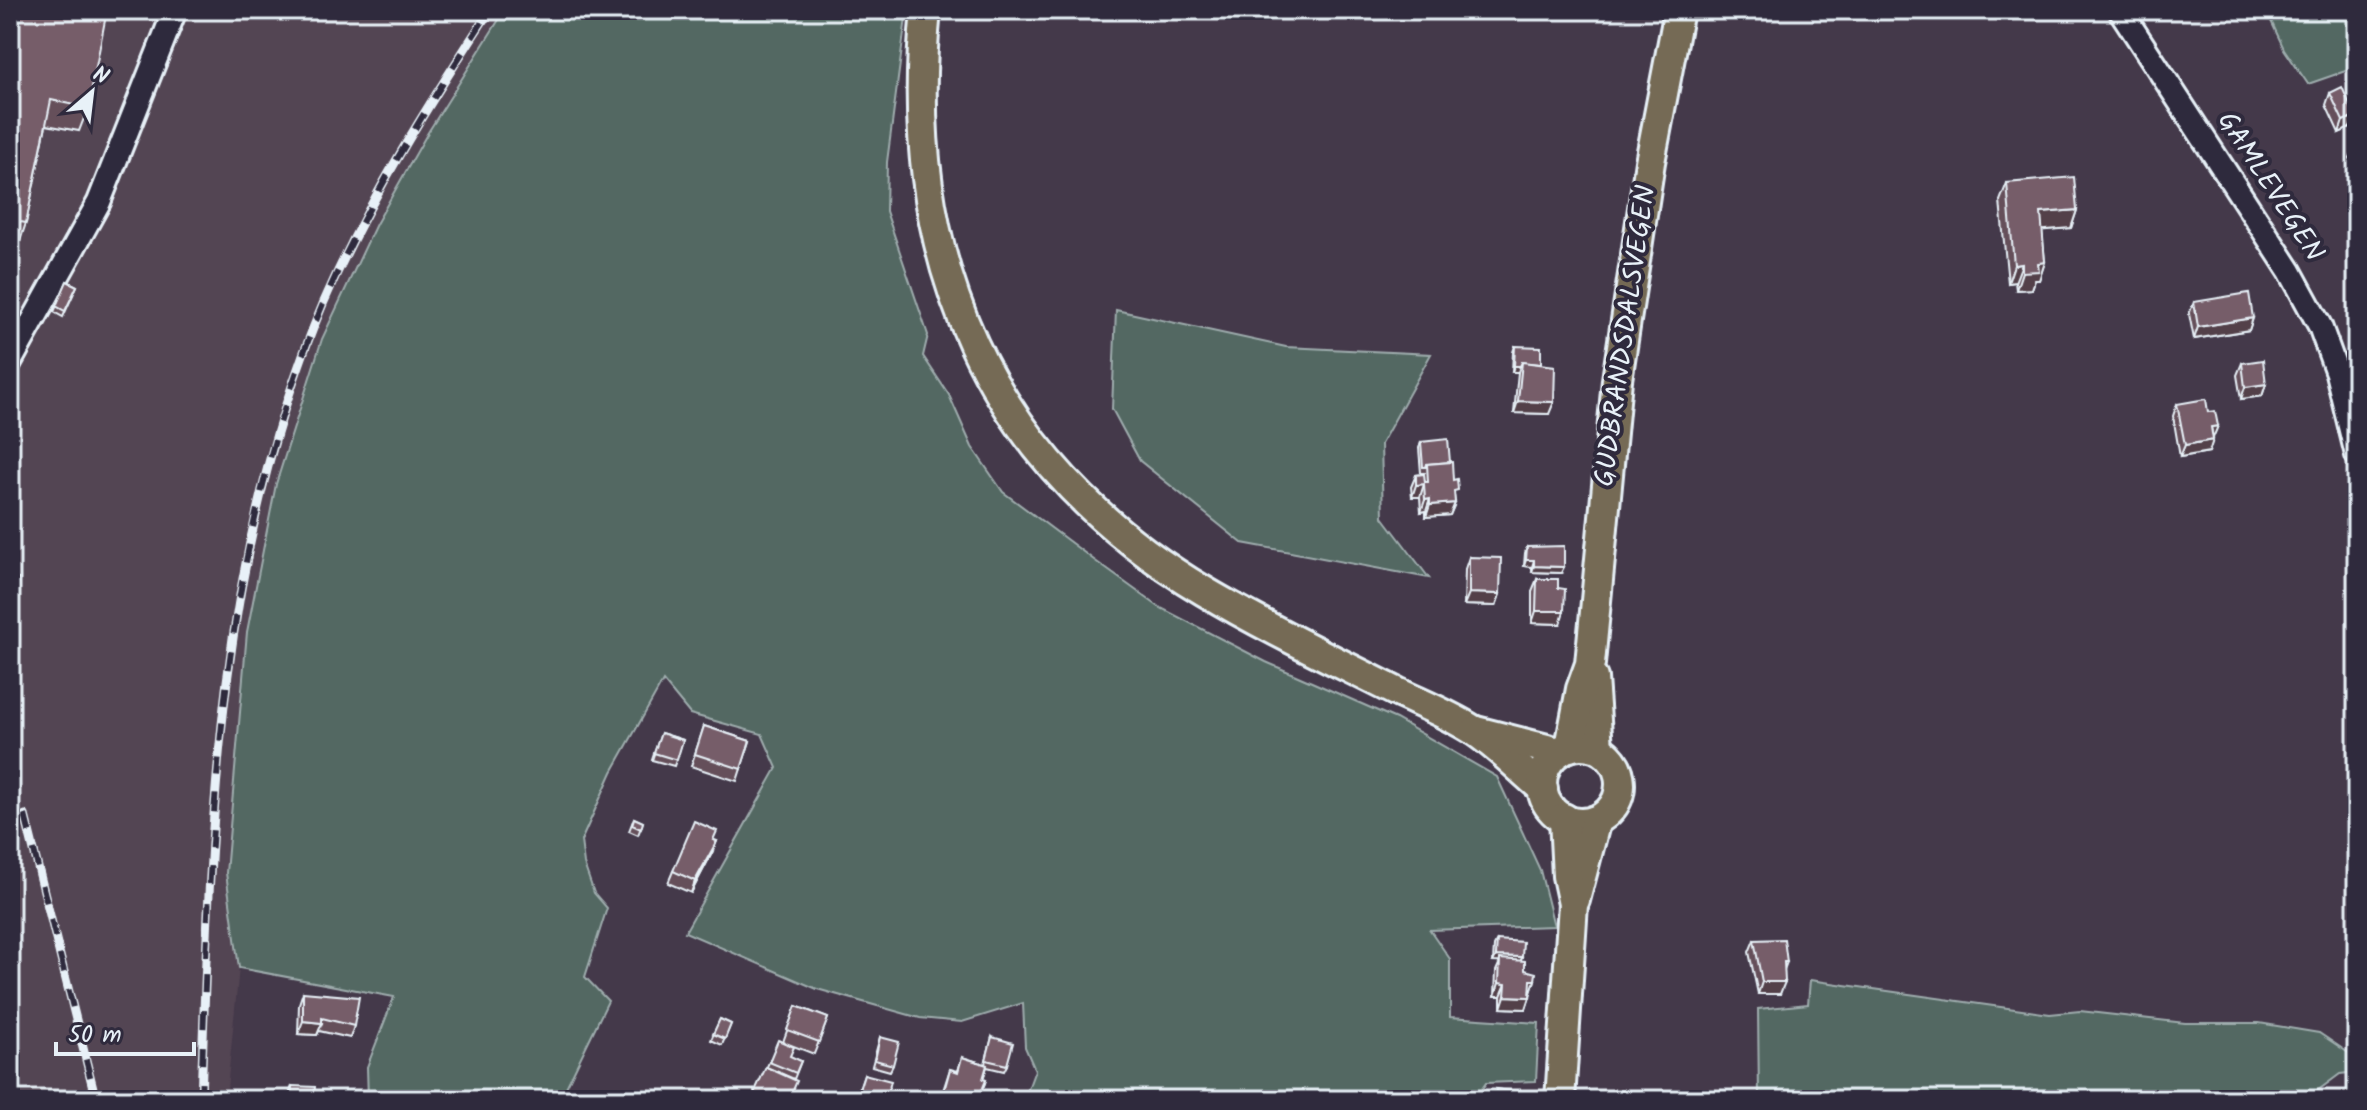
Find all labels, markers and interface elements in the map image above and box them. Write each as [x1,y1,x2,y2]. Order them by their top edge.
north arrow [52,52,132,132]
text: N [86,58,115,95]
street label: GAMLEVEGEN [2204,103,2336,271]
street label: GUDBRANDSDALSVEGEN [1583,182,1669,490]
scale bar [56,1006,194,1056]
text: 50 m [68,1016,122,1055]

